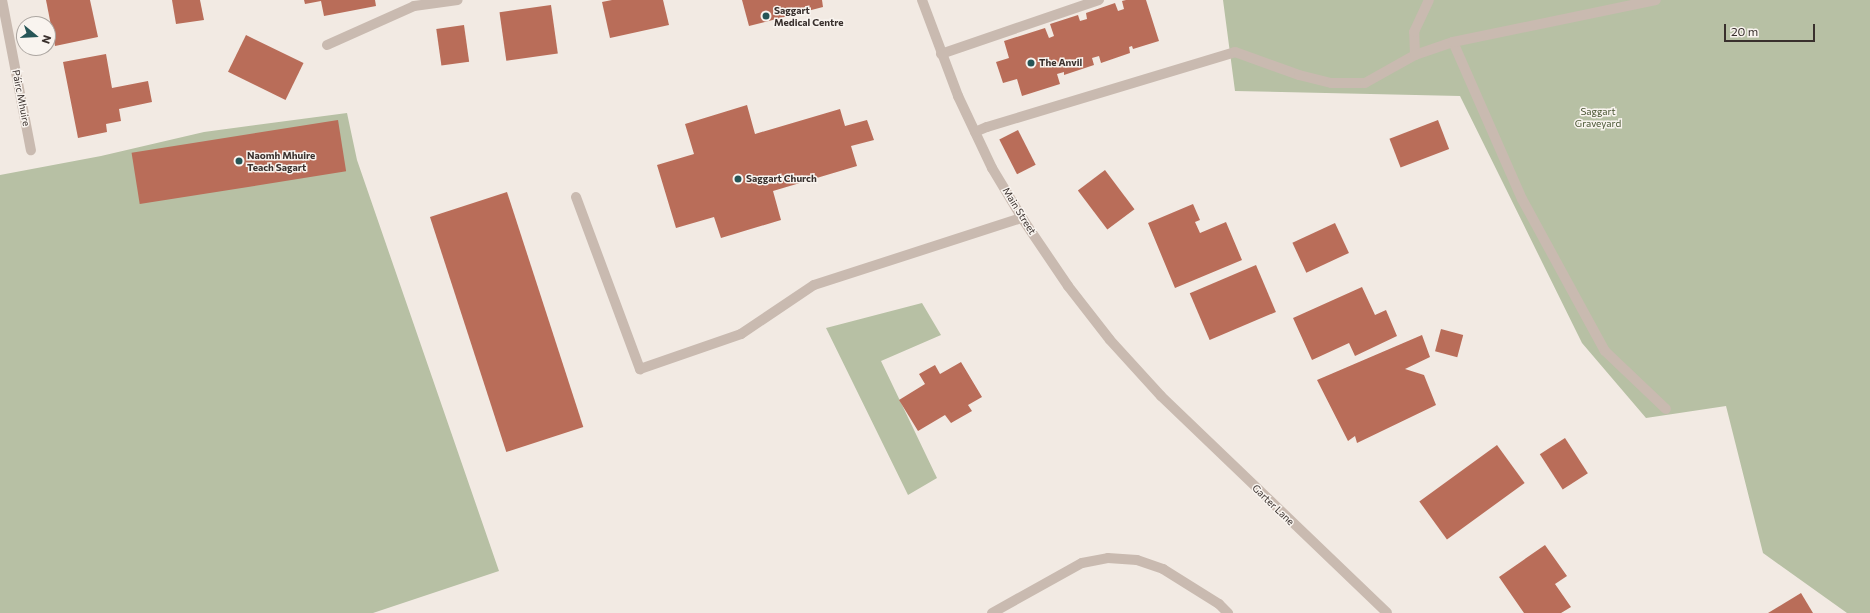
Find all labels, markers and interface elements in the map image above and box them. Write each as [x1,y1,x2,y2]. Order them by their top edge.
place label: Saggart Medical Centre [774,4,844,28]
marker: Saggart Medical Centre [761,11,771,21]
north arrow [16,16,56,56]
scale bar [1726,16,1817,42]
text: 20 m [1731,24,1758,38]
text: N [39,34,54,45]
place label: The Anvil [1039,57,1082,69]
marker: The Anvil [1026,58,1036,68]
street label: Páirc Mhuire [10,69,32,127]
park label: Saggart Graveyard [1575,105,1621,128]
place label: Naomh Mhuire Teach Sagart [247,149,315,172]
marker: Naomh Mhuire Teach Sagart [234,156,244,166]
place label: Saggart Church [746,173,817,185]
marker: Saggart Church [733,174,743,184]
street label: Main Street [1000,185,1038,237]
street label: Garter Lane [1250,482,1296,528]

